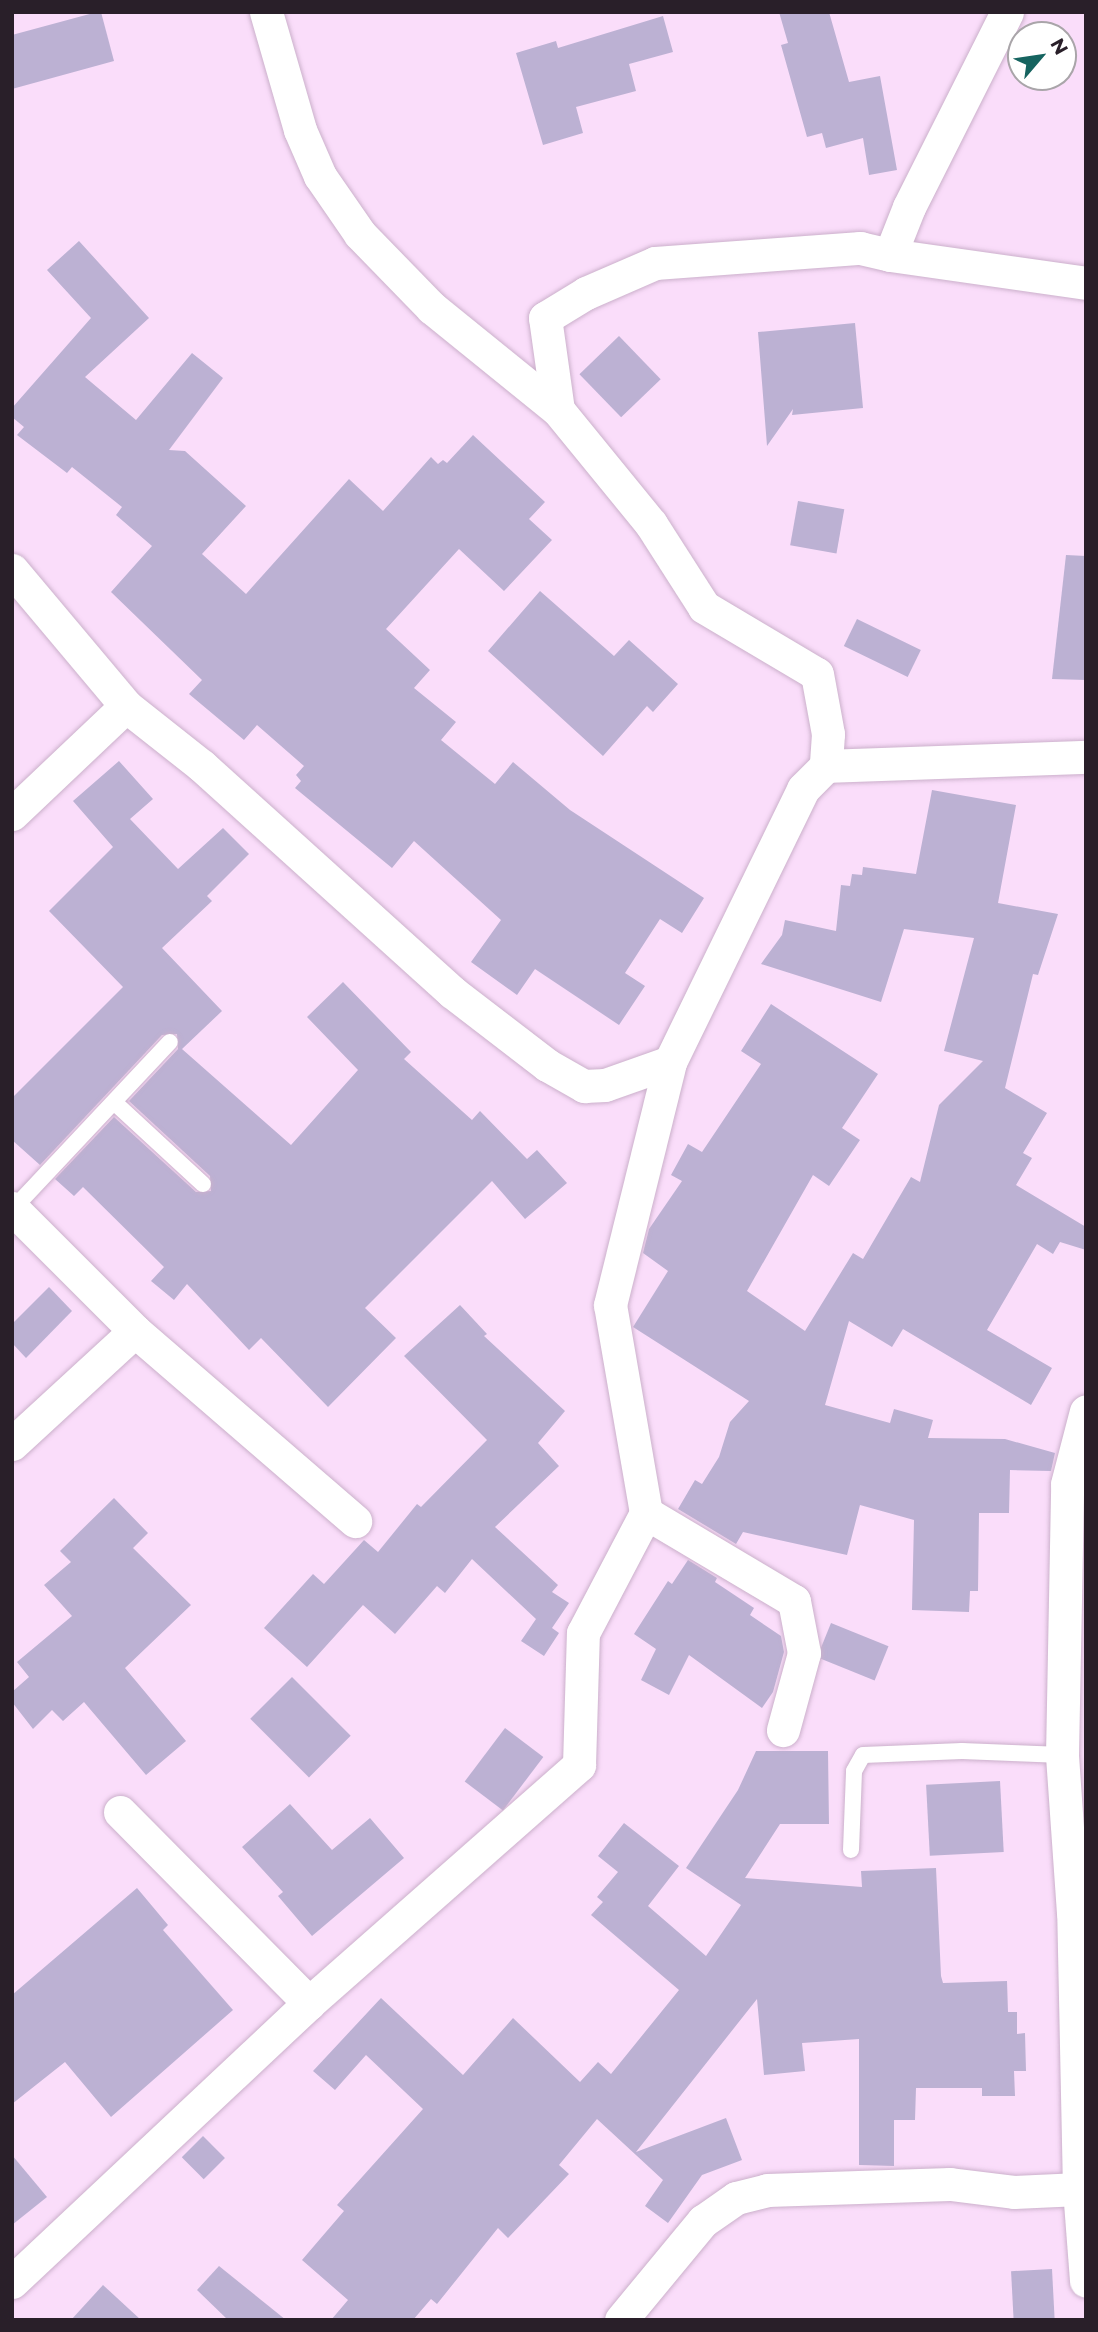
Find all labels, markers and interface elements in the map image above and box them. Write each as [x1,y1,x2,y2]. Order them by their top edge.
north arrow [1007,21,1077,91]
text: N [1045,34,1073,59]

